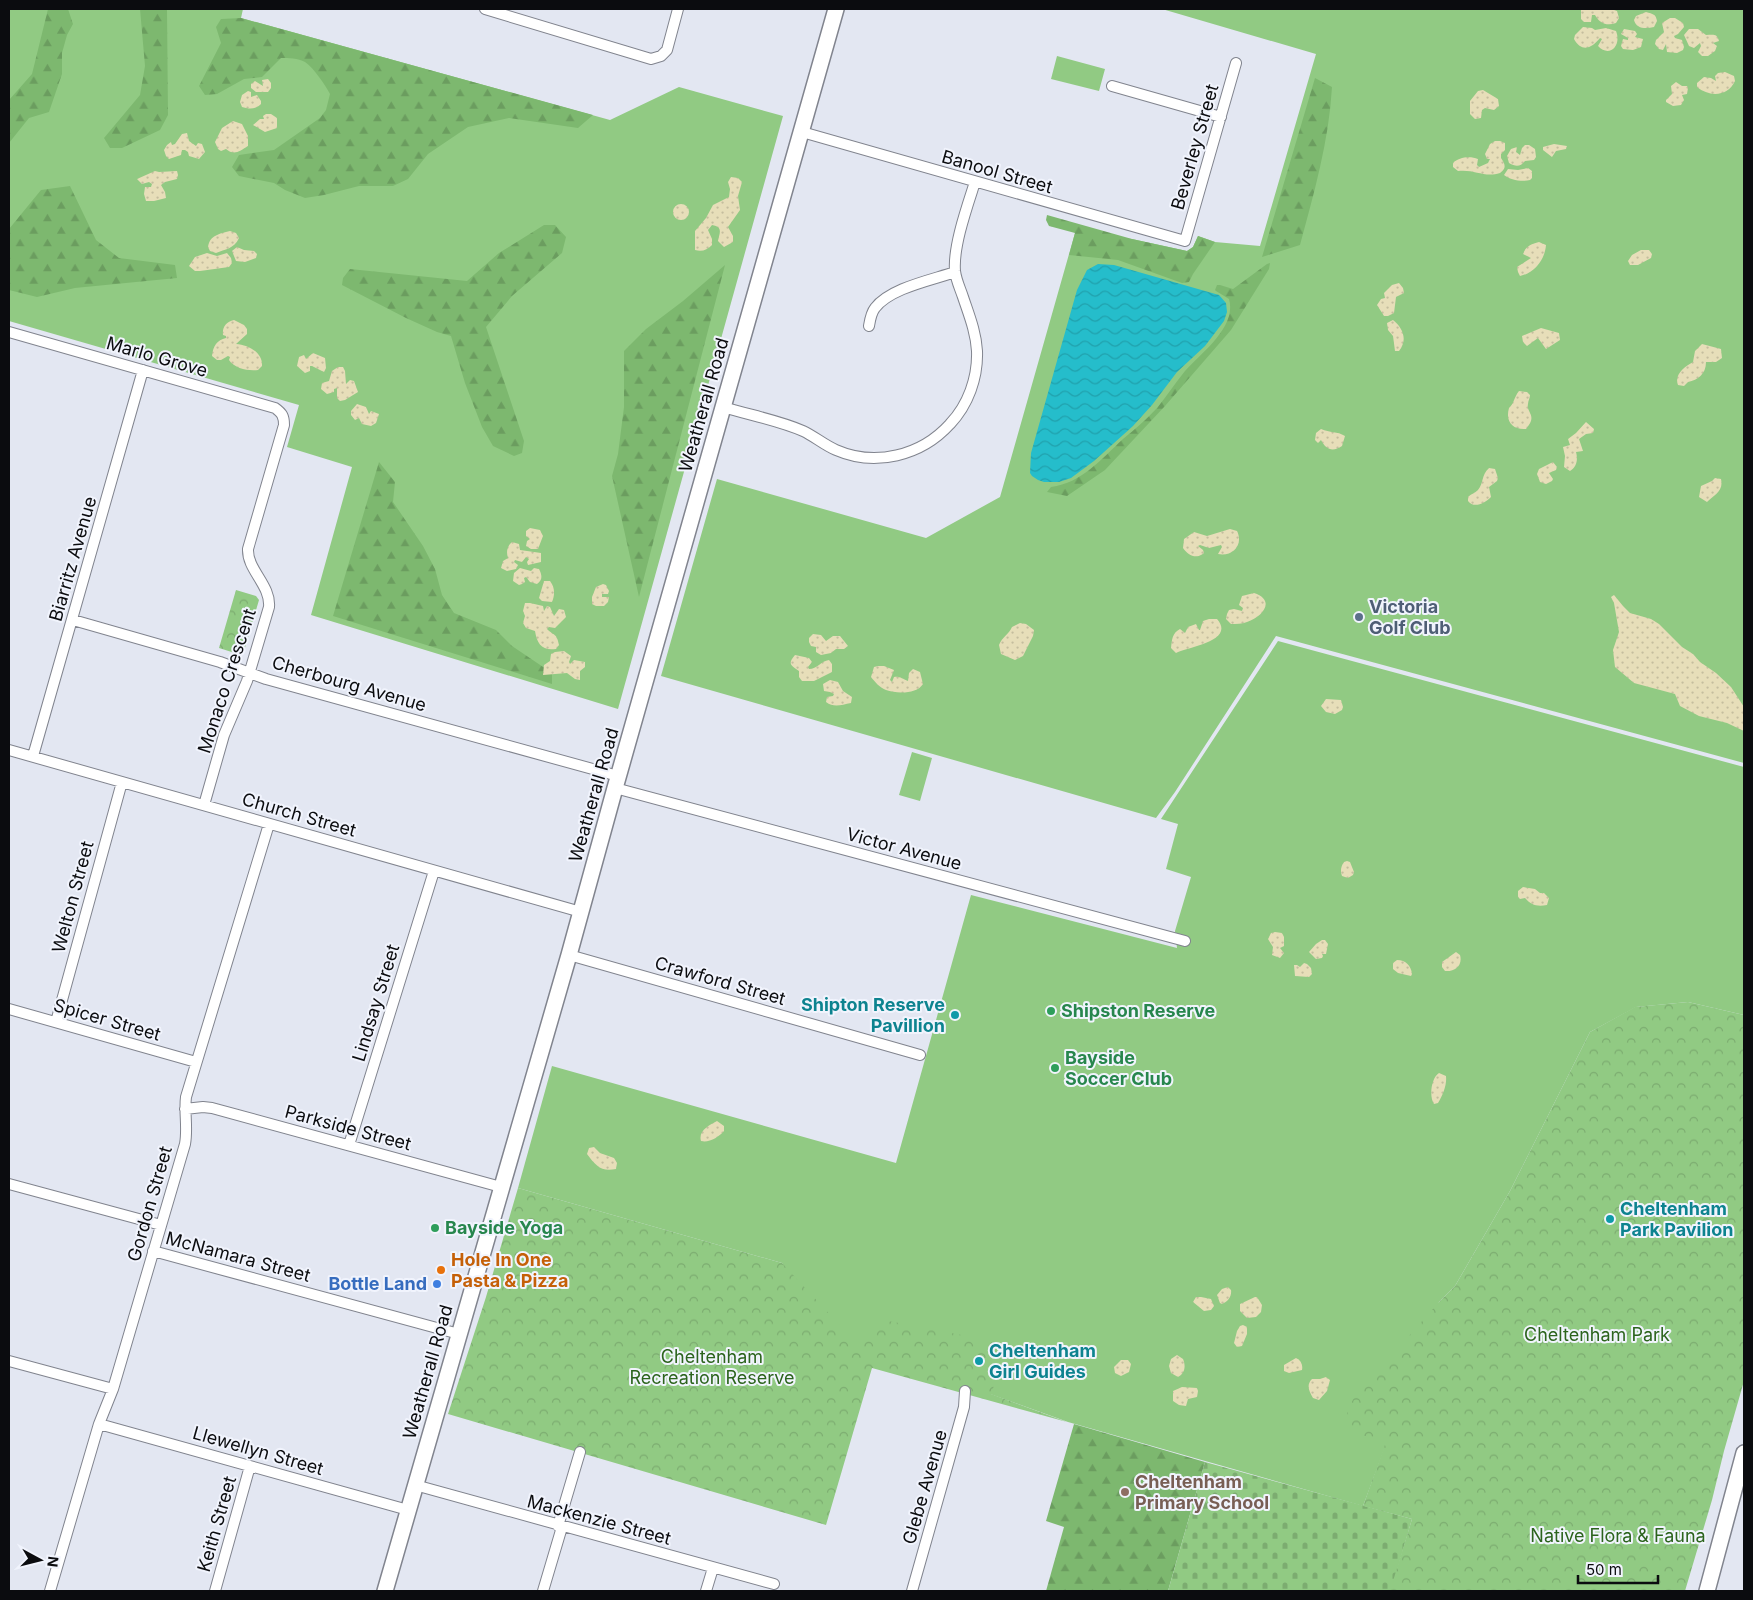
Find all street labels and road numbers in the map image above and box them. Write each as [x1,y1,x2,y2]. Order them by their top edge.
street label: Beverley Street [1167,82,1223,212]
street label: Banool Street [939,146,1055,197]
street label: Marlo Grove [104,332,210,381]
street label: Weatherall Road [674,335,733,474]
street label: Biarritz Avenue [45,494,100,624]
street label: Monaco Crescent [193,606,260,756]
street label: Cherbourg Avenue [270,651,429,716]
street label: Weatherall Road [564,725,623,864]
street label: Church Street [240,788,359,841]
street label: Victor Avenue [844,823,964,874]
street label: Welton Street [48,839,98,955]
street label: Lindsay Street [348,942,403,1064]
street label: Crawford Street [652,952,788,1009]
street label: Spicer Street [51,994,163,1045]
street label: Parkside Street [283,1101,414,1154]
street label: Gordon Street [123,1144,176,1264]
street label: McNamara Street [164,1227,313,1286]
street label: Weatherall Road [398,1302,457,1441]
street label: Llewellyn Street [190,1422,326,1479]
street label: Glebe Avenue [898,1427,951,1547]
street label: Keith Street [193,1473,240,1574]
street label: Mackenzie Street [525,1490,673,1549]

